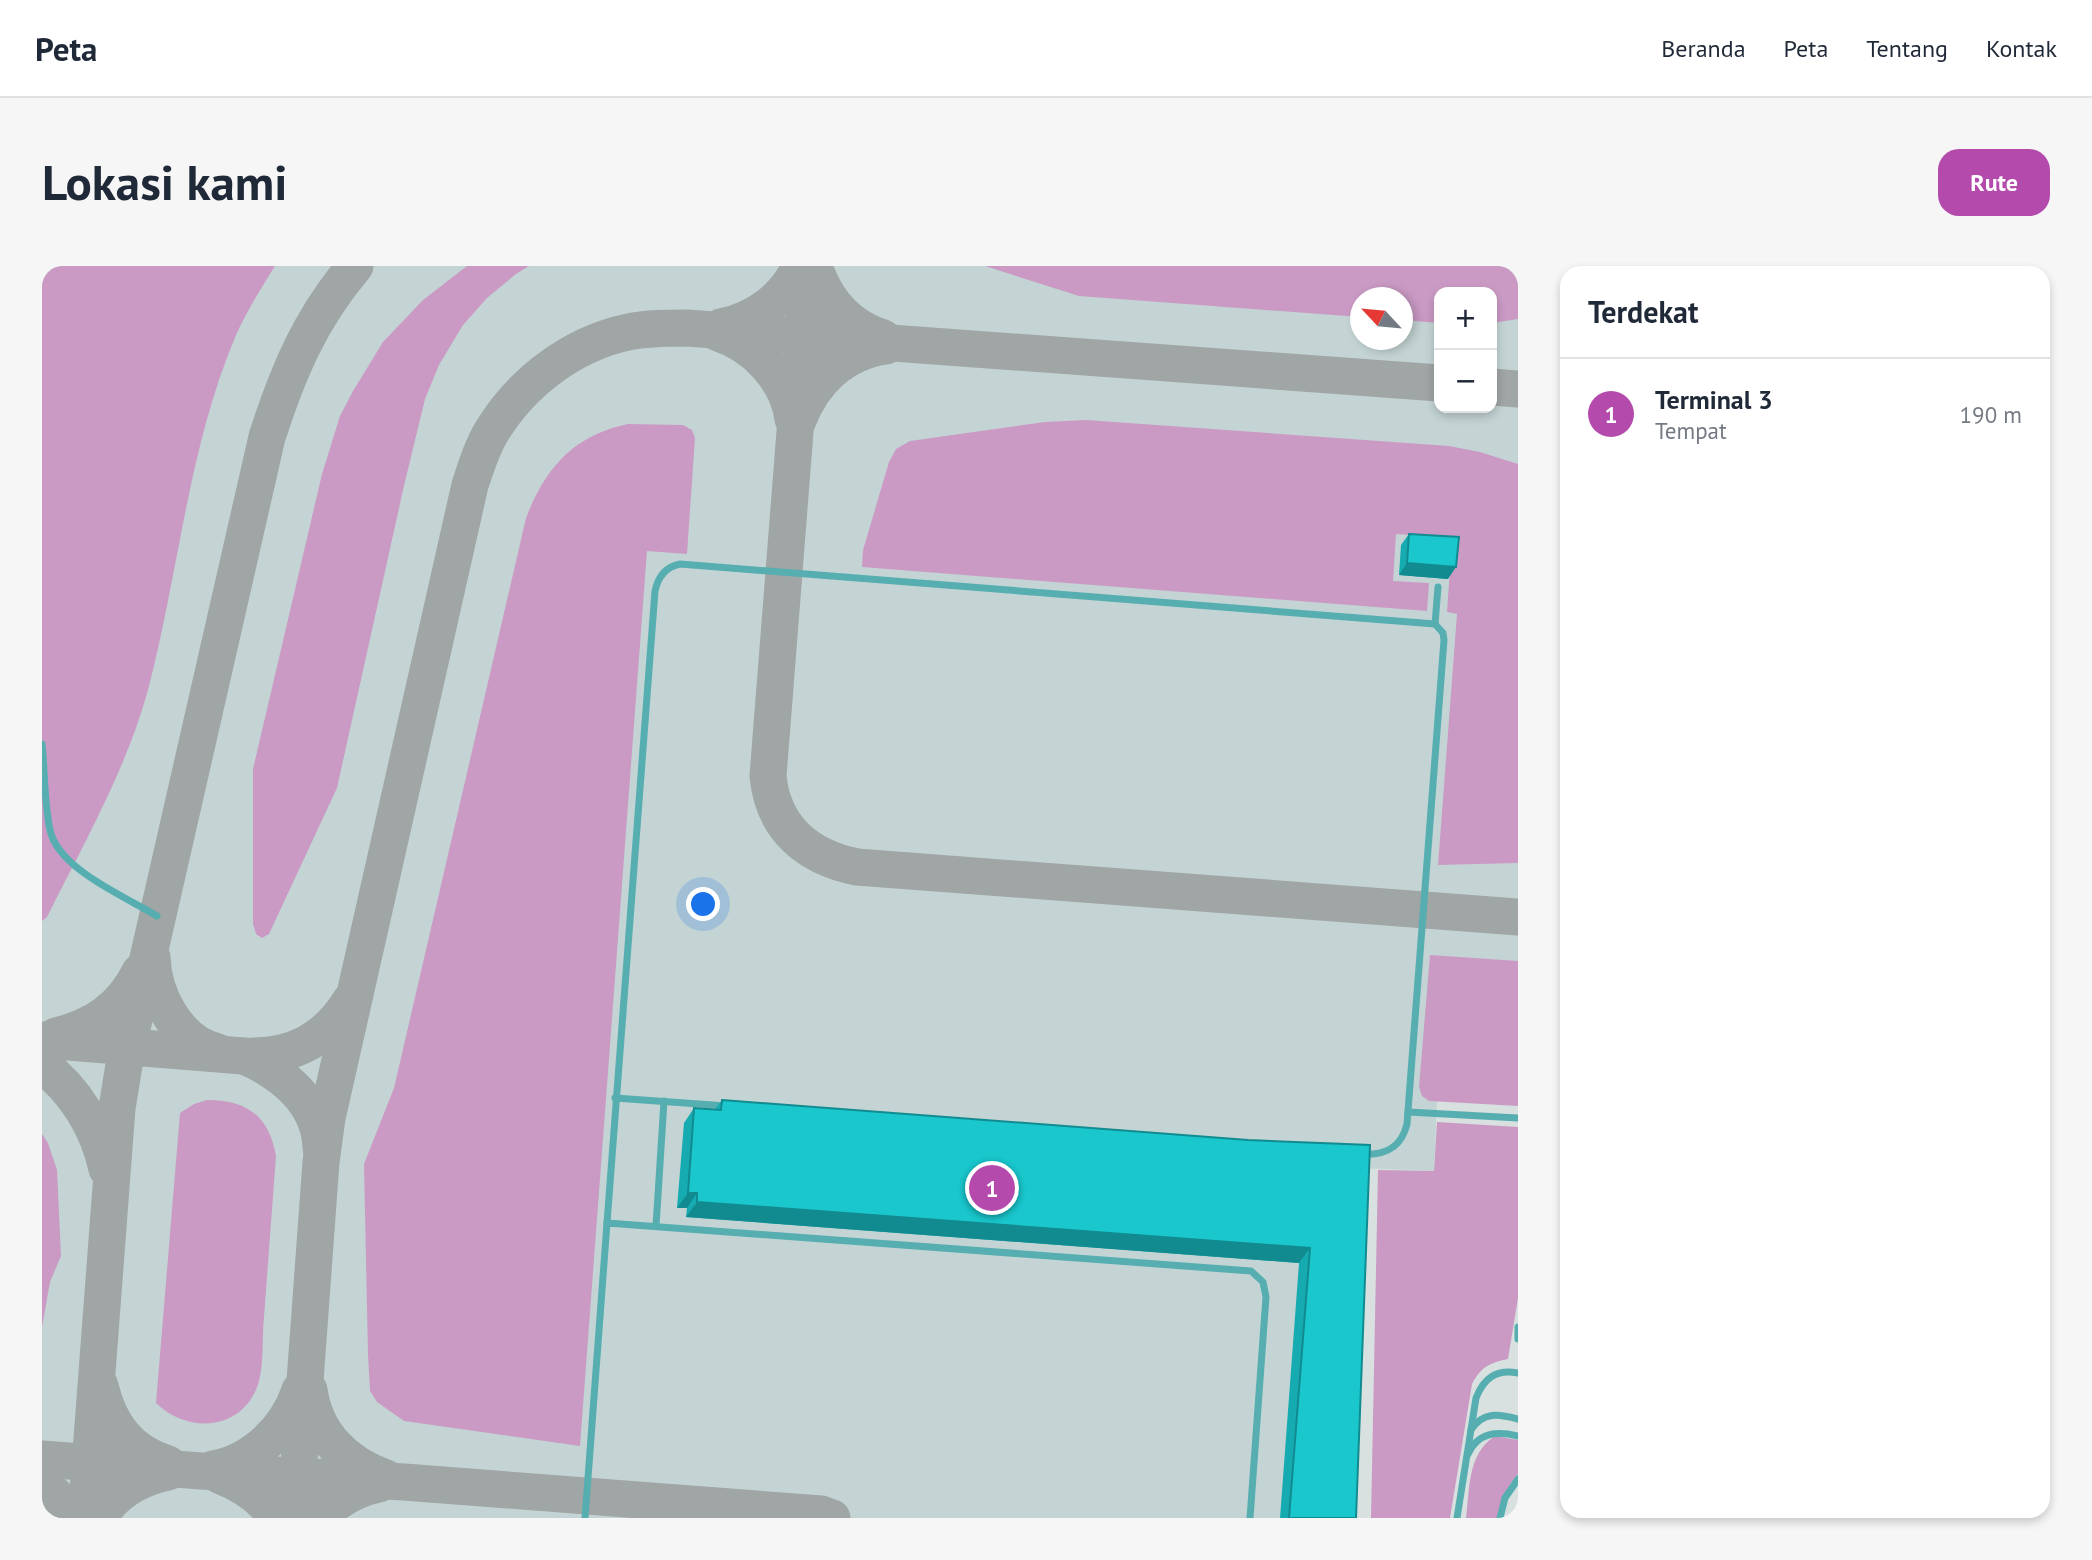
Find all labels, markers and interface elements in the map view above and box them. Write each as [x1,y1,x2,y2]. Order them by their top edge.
text: Peta [35,27,97,70]
text: Beranda [1661,33,1746,64]
text: Peta [1784,33,1828,64]
text: Tentang [1866,33,1948,64]
text: Kontak [1986,33,2057,64]
button: Rute [1938,149,2050,216]
text: Lokasi kami [42,150,287,214]
north arrow [1350,287,1413,350]
map controls [1434,287,1497,413]
button: + [1434,287,1497,350]
text: Terdekat [1588,292,1698,331]
button: − [1434,350,1497,413]
text: Terminal 3 [1655,383,1773,416]
text: 1 [1604,400,1618,429]
text: 190 m [1960,400,2022,429]
text: Tempat [1655,416,1727,445]
your location [686,887,720,921]
pin: 1 [969,1162,1015,1214]

